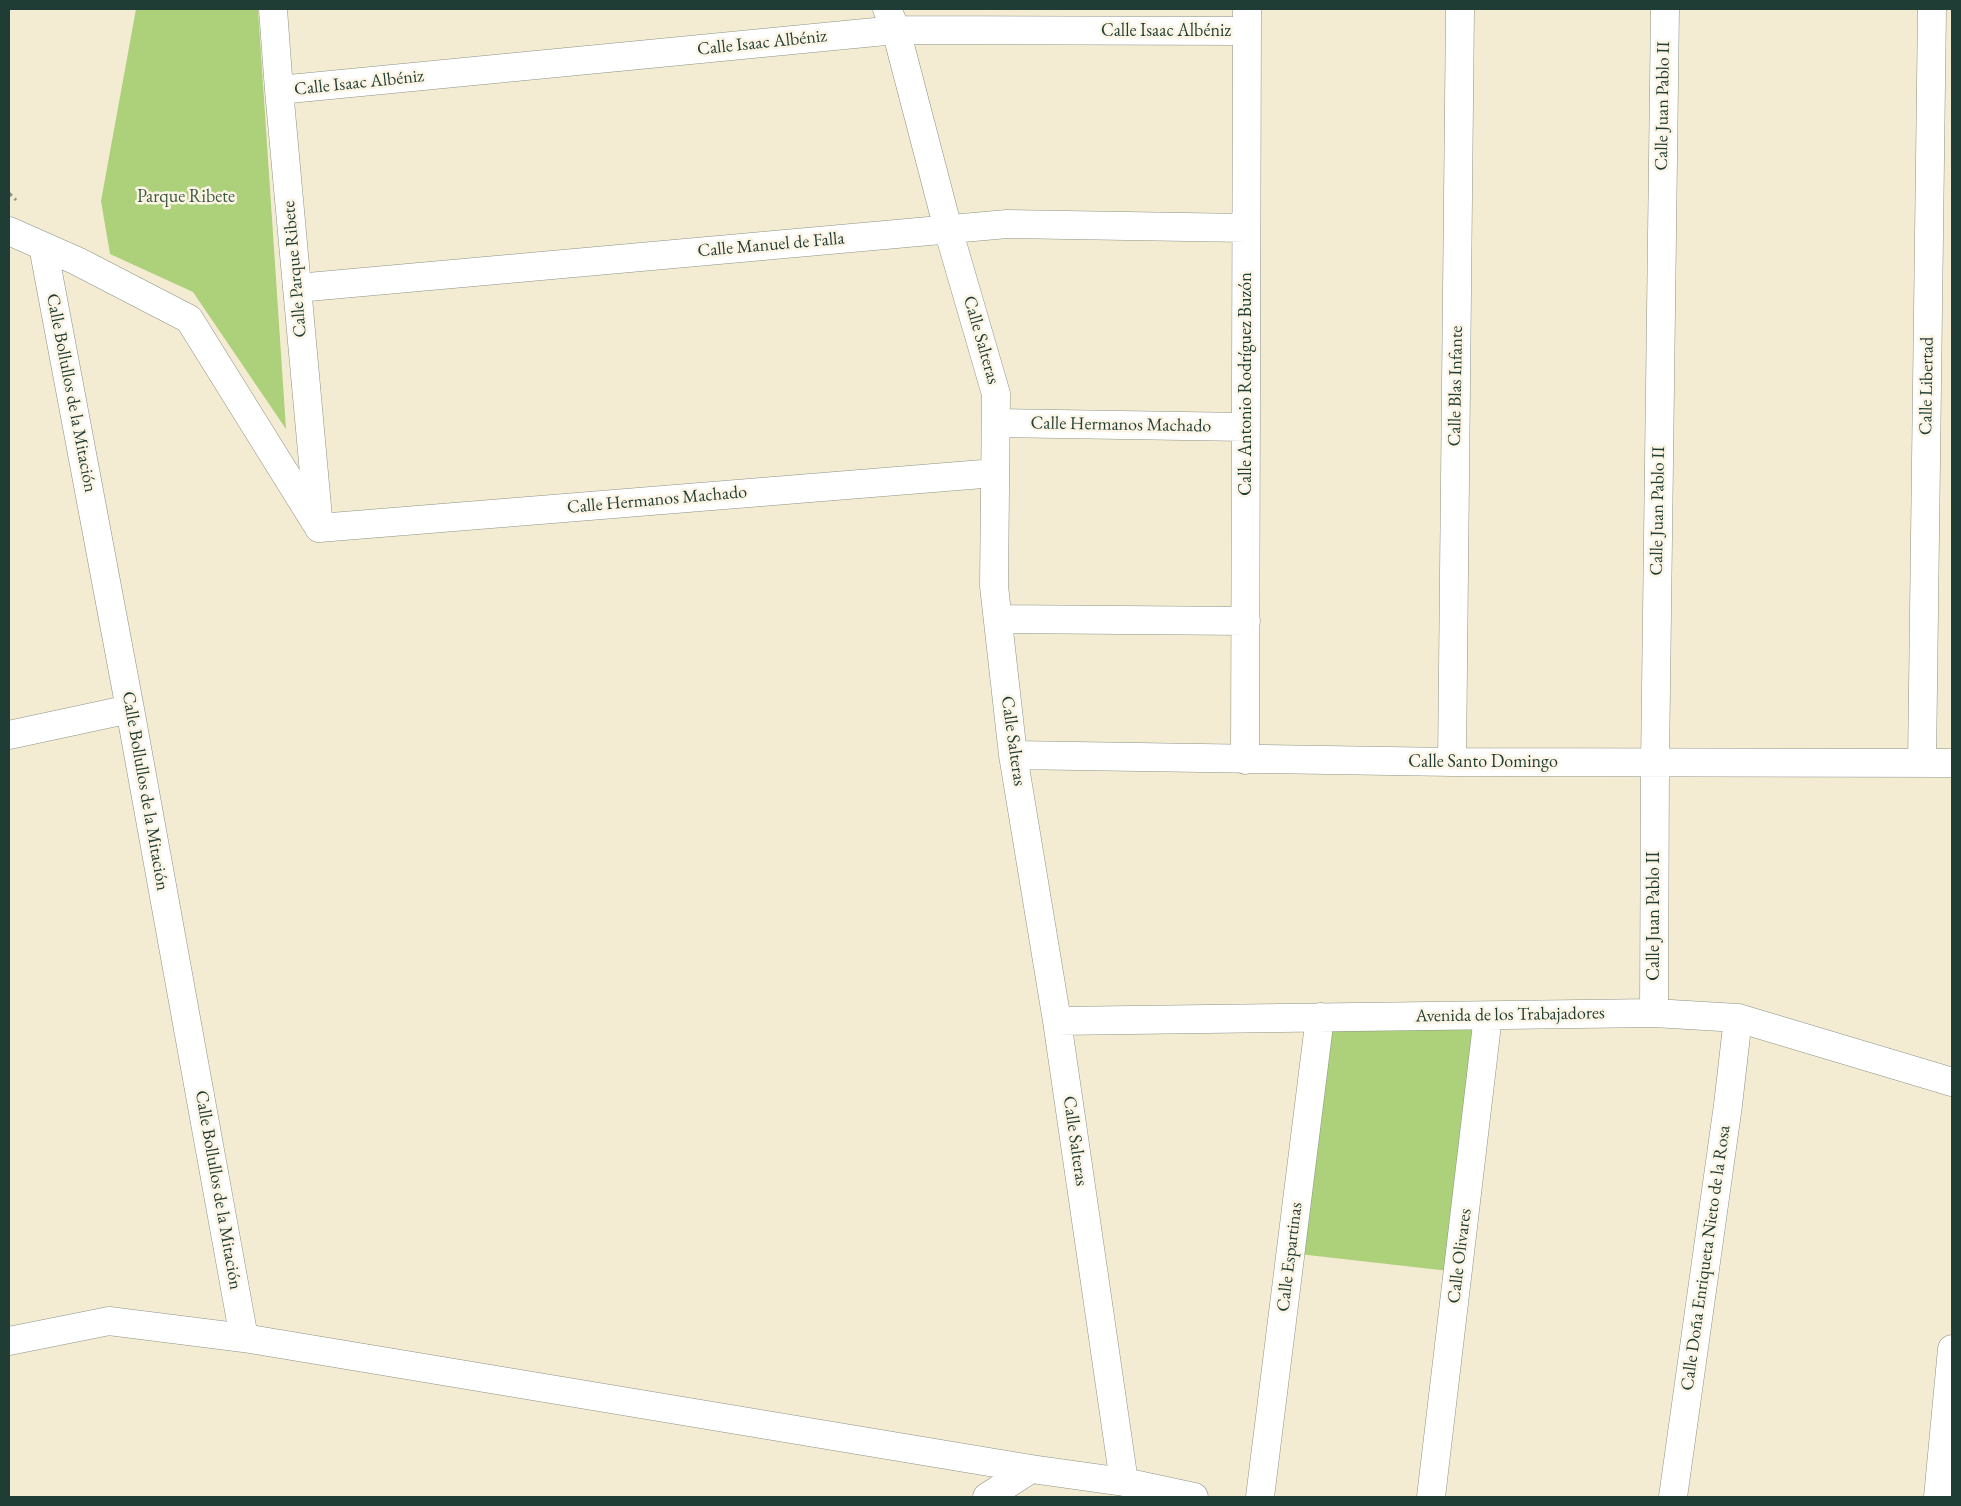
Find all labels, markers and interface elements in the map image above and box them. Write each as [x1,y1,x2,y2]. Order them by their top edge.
street label: Calle Isaac Albéniz [1101,20,1231,42]
street label: Calle Isaac Albéniz [696,25,828,61]
street label: Calle Juan Pablo II [1651,41,1675,171]
street label: Calle Isaac Albéniz [293,65,425,101]
park label: Parque Ribete [137,186,235,208]
street label: Calle Parque Ribete [278,200,312,338]
street label: Calle Manuel de Falla [697,228,845,262]
street label: Calle Antonio Rodríguez Buzón [1235,272,1257,496]
street label: Calle Bollullos de la Mitación [41,292,101,494]
street label: Calle Salteras [958,293,1004,387]
street label: Calle Blas Infante [1444,325,1468,447]
street label: Calle Libertad [1915,337,1939,435]
street label: Calle Hermanos Machado [1030,413,1212,437]
street label: Calle Juan Pablo II [1646,446,1670,576]
street label: Calle Hermanos Machado [566,481,748,519]
street label: Calle Bollullos de la Mitación [117,690,173,892]
street label: Calle Salteras [996,695,1030,787]
street label: Calle Santo Domingo [1408,751,1558,773]
street label: Calle Juan Pablo II [1643,851,1665,981]
street label: Avenida de los Trabajadores [1415,1003,1605,1027]
street label: Calle Bollullos de la Mitación [190,1089,246,1291]
street label: Calle Salteras [1058,1095,1092,1187]
street label: Calle Doña Enriqueta Nieto de la Rosa [1677,1124,1735,1392]
street label: Calle Espartinas [1273,1201,1307,1313]
street label: Calle Olivares [1443,1207,1477,1305]

